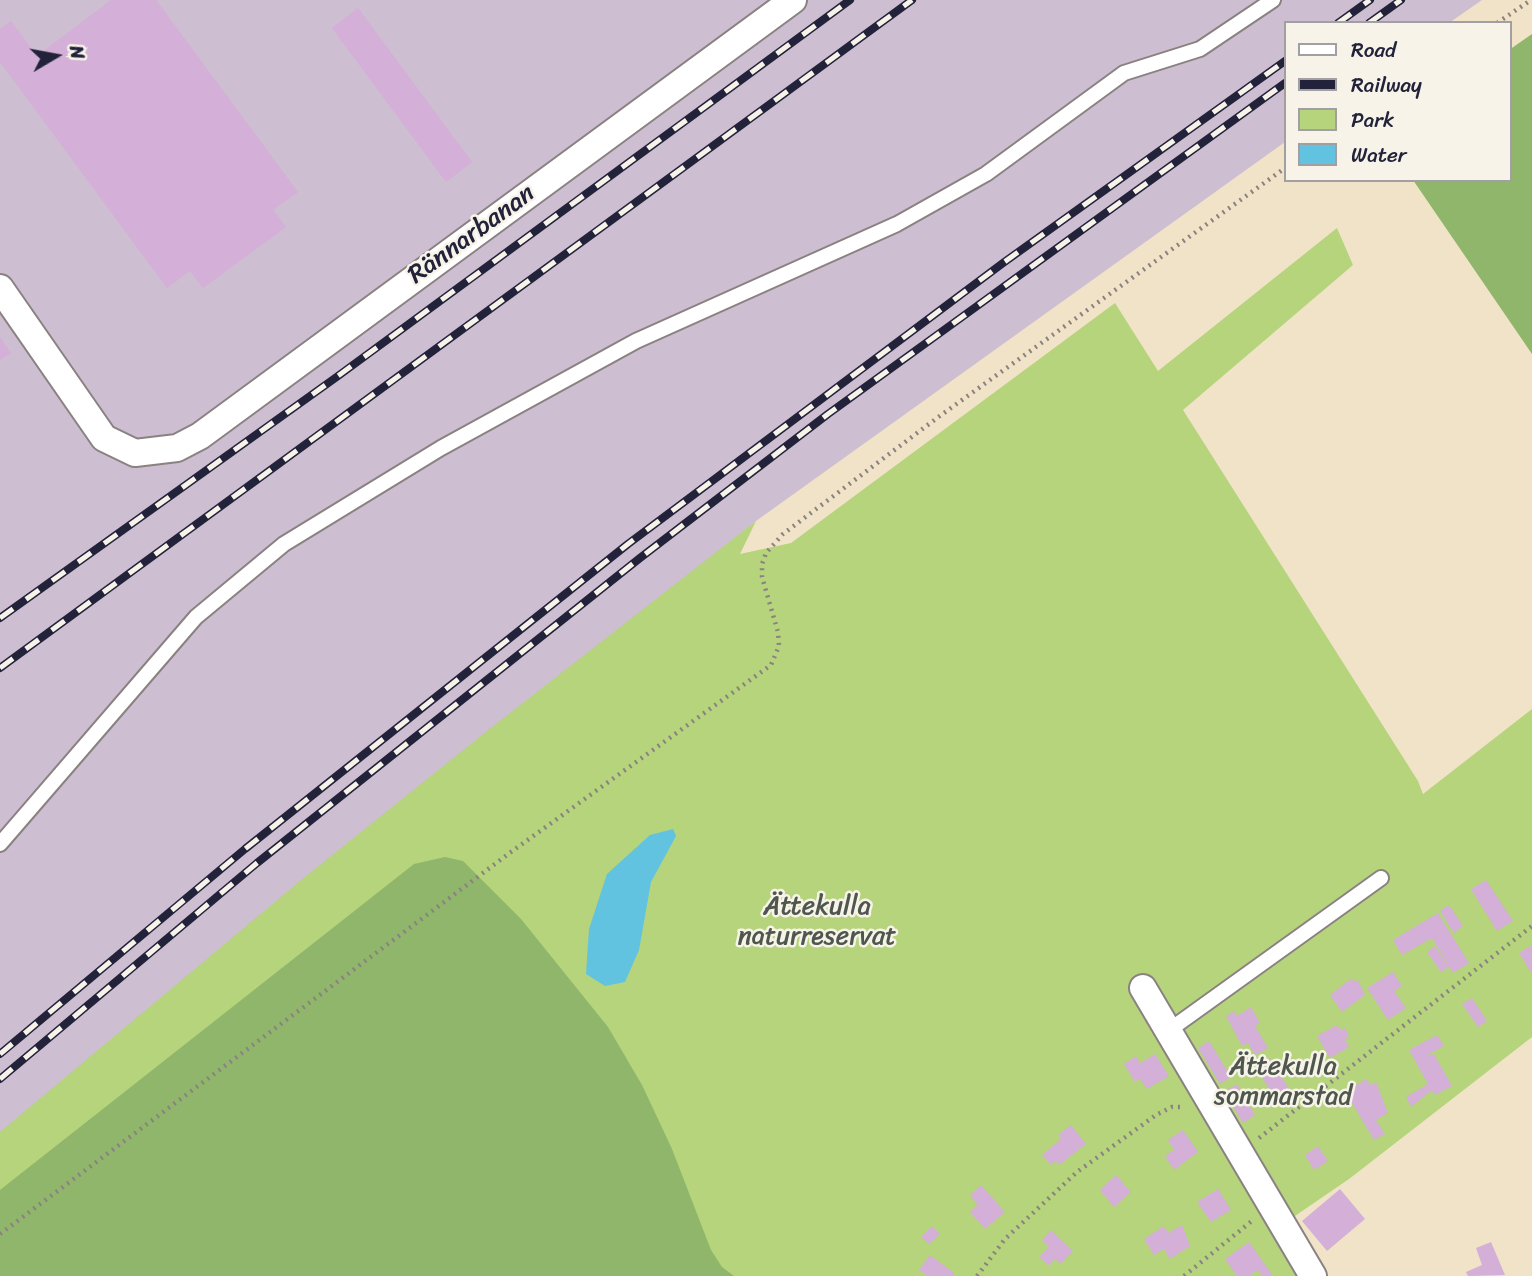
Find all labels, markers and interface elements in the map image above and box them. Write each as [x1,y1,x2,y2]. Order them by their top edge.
north arrow [21,21,91,91]
legend [1284,21,1511,182]
text: Road [1351,31,1396,69]
text: N [60,43,95,62]
text: Railway [1351,66,1422,104]
text: Park [1351,101,1394,139]
text: Water [1351,136,1406,174]
street label: Rännarbanan [403,179,541,291]
park label: Ättekulla naturreservat [738,891,896,953]
park label: Ättekulla sommarstad [1214,1051,1352,1112]

